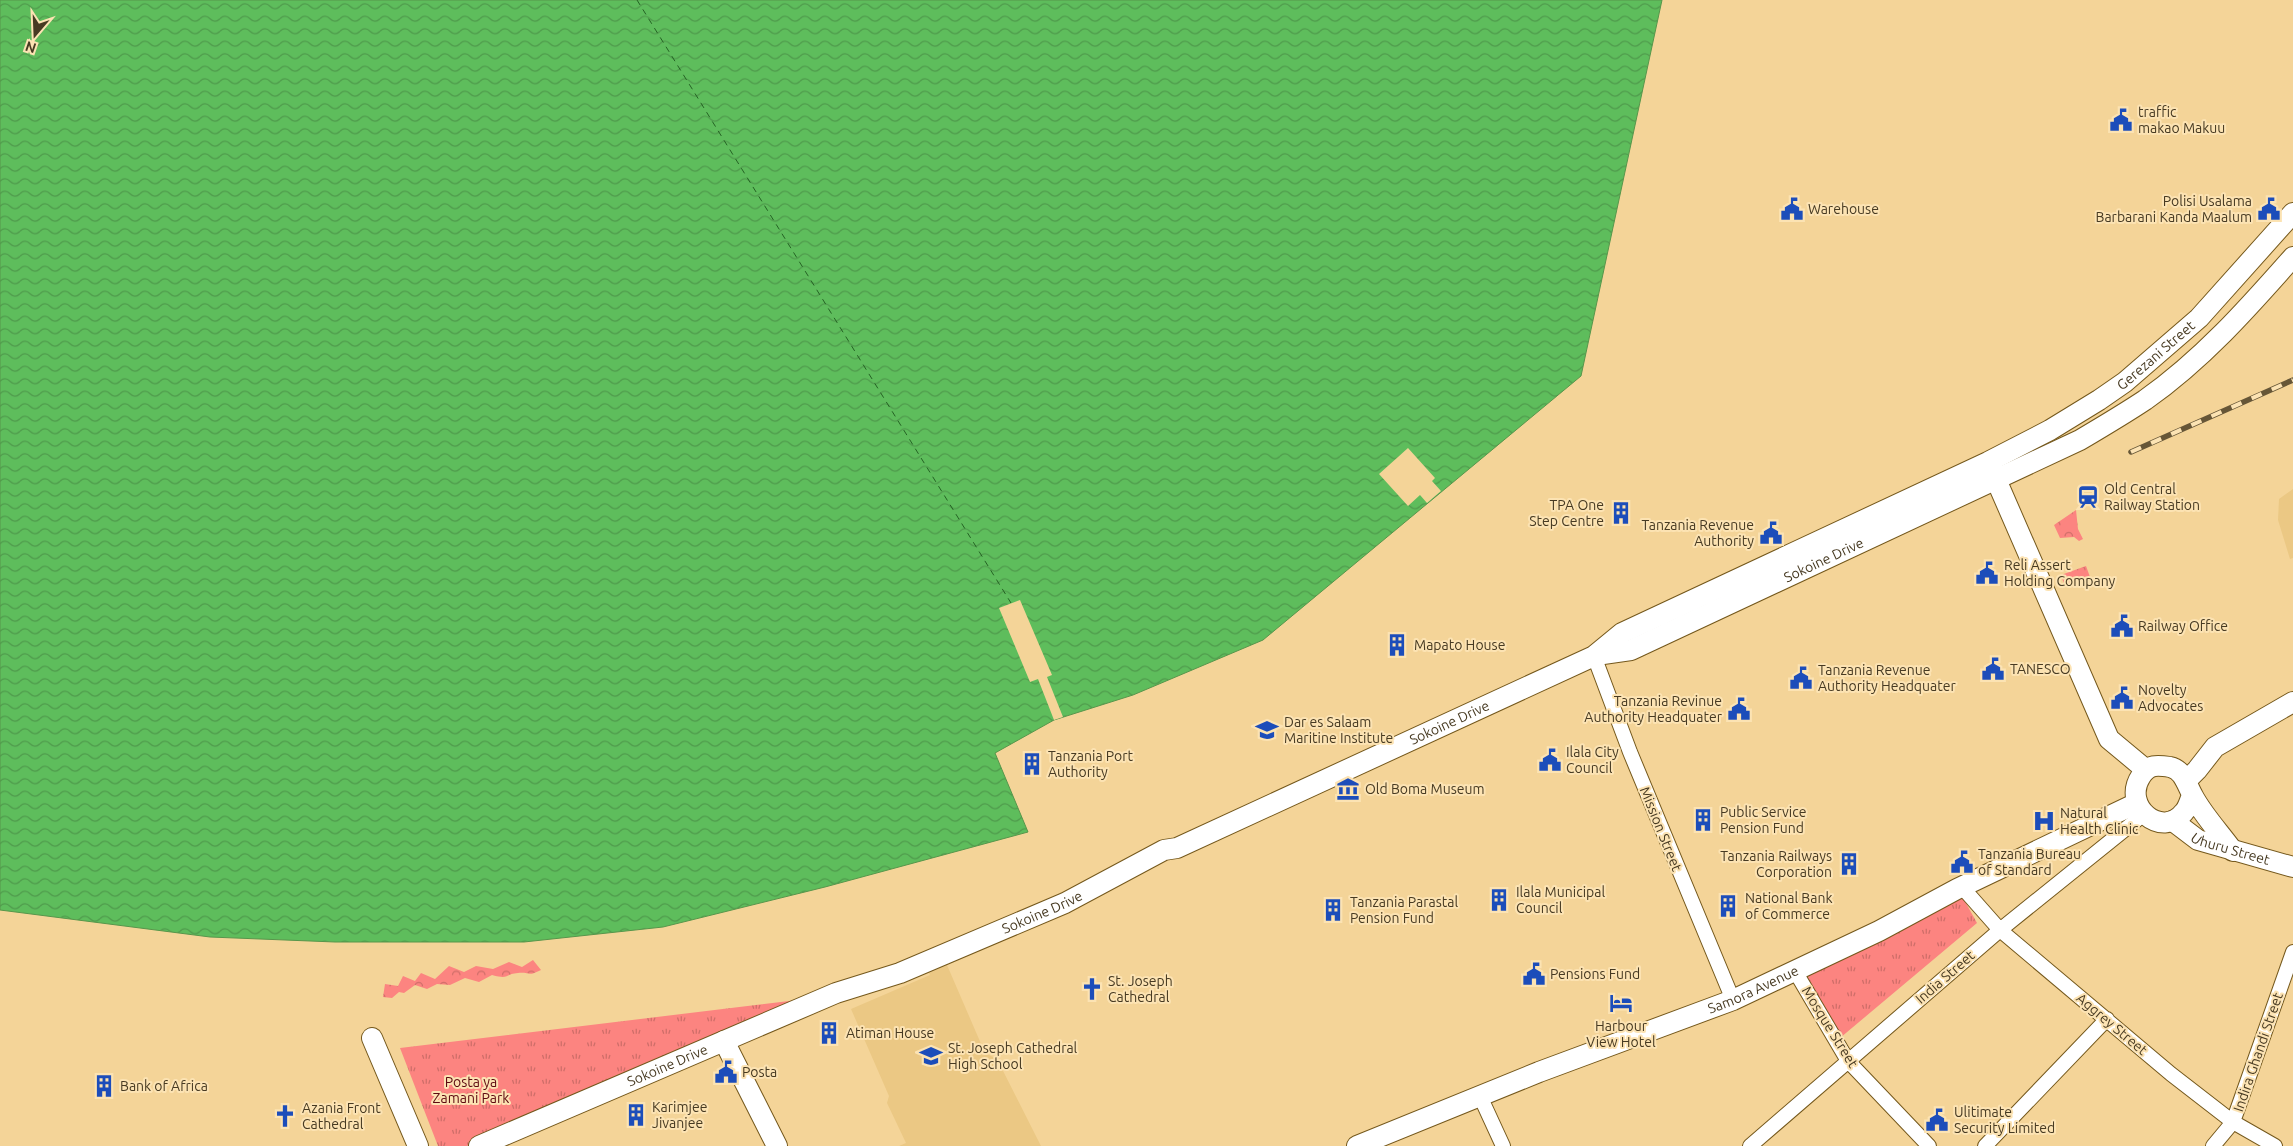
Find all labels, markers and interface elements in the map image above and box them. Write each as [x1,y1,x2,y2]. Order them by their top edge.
north arrow [10,10,60,60]
text: N [23,38,38,57]
place label: traffic makao Makuu [2138,104,2225,136]
public building icon: traffic makao Makuu [2108,107,2134,133]
place label: Polisi Usalama Barbarani Kanda Maalum [2096,193,2252,225]
public building icon: Warehouse [1779,196,1805,222]
public building icon: Polisi Usalama Barbarani Kanda Maalum [2256,196,2282,222]
place label: Warehouse [1808,201,1879,217]
street label: Gerezani Street [2114,317,2198,393]
place label: Old Central Railway Station [2104,481,2200,513]
station icon: Old Central Railway Station [2075,484,2101,510]
place label: TPA One Step Centre [1529,497,1604,529]
building icon: TPA One Step Centre [1608,500,1634,526]
place label: Tanzania Revenue Authority [1641,517,1754,549]
public building icon: Tanzania Revenue Authority [1758,520,1784,546]
street label: Sokoine Drive [1781,534,1866,585]
place label: Reli Assert Holding Company [2004,557,2116,589]
public building icon: Reli Assert Holding Company [1974,560,2000,586]
public building icon: Railway Office [2109,613,2135,639]
place label: Railway Office [2138,618,2228,634]
building icon: Mapato House [1384,632,1410,658]
place label: Mapato House [1414,637,1505,653]
public building icon: TANESCO [1980,656,2006,682]
place label: TANESCO [2010,661,2071,677]
place label: Tanzania Revenue Authority Headquater [1818,662,1956,694]
public building icon: Tanzania Revenue Authority Headquater [1788,665,1814,691]
place label: Novelty Advocates [2138,682,2203,714]
public building icon: Novelty Advocates [2109,685,2135,711]
place label: Tanzania Revinue Authority Headquater [1584,693,1723,725]
public building icon: Tanzania Revinue Authority Headquater [1726,696,1752,722]
street label: Sokoine Drive [1407,697,1492,748]
place label: Dar es Salaam Maritine Institute [1284,714,1393,746]
school or university icon: Dar es Salaam Maritine Institute [1254,717,1280,743]
place label: Ilala City Council [1566,744,1619,776]
public building icon: Ilala City Council [1537,747,1563,773]
place label: Tanzania Port Authority [1048,748,1134,780]
building icon: Tanzania Port Authority [1019,751,1045,777]
museum icon: Old Boma Museum [1335,776,1361,802]
place label: Old Boma Museum [1365,781,1485,797]
street label: Mission Street [1637,784,1685,874]
place label: Public Service Pension Fund [1720,804,1806,836]
place label: Natural Health Clinic [2060,805,2139,837]
building icon: Public Service Pension Fund [1690,807,1716,833]
hospital icon: Natural Health Clinic [2031,808,2057,834]
street label: Uhuru Street [2188,829,2272,868]
place label: Tanzania Bureau of Standard [1978,846,2081,878]
place label: Tanzania Railways Corporation [1720,848,1832,880]
public building icon: Tanzania Bureau of Standard [1949,849,1975,875]
building icon: Tanzania Railways Corporation [1836,851,1862,877]
place label: Ilala Municipal Council [1516,884,1605,916]
street label: Sokoine Drive [1000,887,1085,937]
building icon: Ilala Municipal Council [1486,887,1512,913]
place label: National Bank of Commerce [1745,890,1833,922]
building icon: National Bank of Commerce [1715,893,1741,919]
place label: Tanzania Parastal Pension Fund [1350,894,1459,926]
building icon: Tanzania Parastal Pension Fund [1320,897,1346,923]
street label: India Street [1912,947,1978,1007]
public building icon: Pensions Fund [1521,961,1547,987]
street label: Samora Avenue [1706,962,1801,1017]
place label: Pensions Fund [1550,966,1640,982]
place label: St. Joseph Cathedral [1108,973,1173,1005]
church icon: St. Joseph Cathedral [1079,976,1105,1002]
street label: Mosque Street [1799,983,1862,1071]
hotel icon: Harbour View Hotel [1608,990,1634,1016]
street label: Aggrey Street [2073,990,2151,1058]
street label: Indira Ghandi Street [2230,990,2286,1114]
place label: Harbour View Hotel [1586,1018,1656,1050]
building icon: Atiman House [816,1020,842,1046]
place label: Atiman House [846,1025,934,1041]
place label: St. Joseph Cathedral High School [948,1040,1078,1072]
street label: Sokoine Drive [625,1041,710,1090]
school or university icon: St. Joseph Cathedral High School [918,1043,944,1069]
public building icon: Posta [713,1059,739,1085]
place label: Posta [742,1064,777,1080]
building icon: Bank of Africa [91,1073,117,1099]
park label: Posta ya Zamani Park [433,1074,509,1106]
place label: Bank of Africa [120,1078,208,1094]
place label: Karimjee Jivanjee [652,1099,707,1131]
place label: Azania Front Cathedral [302,1100,381,1132]
building icon: Karimjee Jivanjee [623,1102,649,1128]
church icon: Azania Front Cathedral [272,1103,298,1129]
place label: Ulitimate Security Limited [1954,1104,2055,1136]
public building icon: Ulitimate Security Limited [1924,1107,1950,1133]

